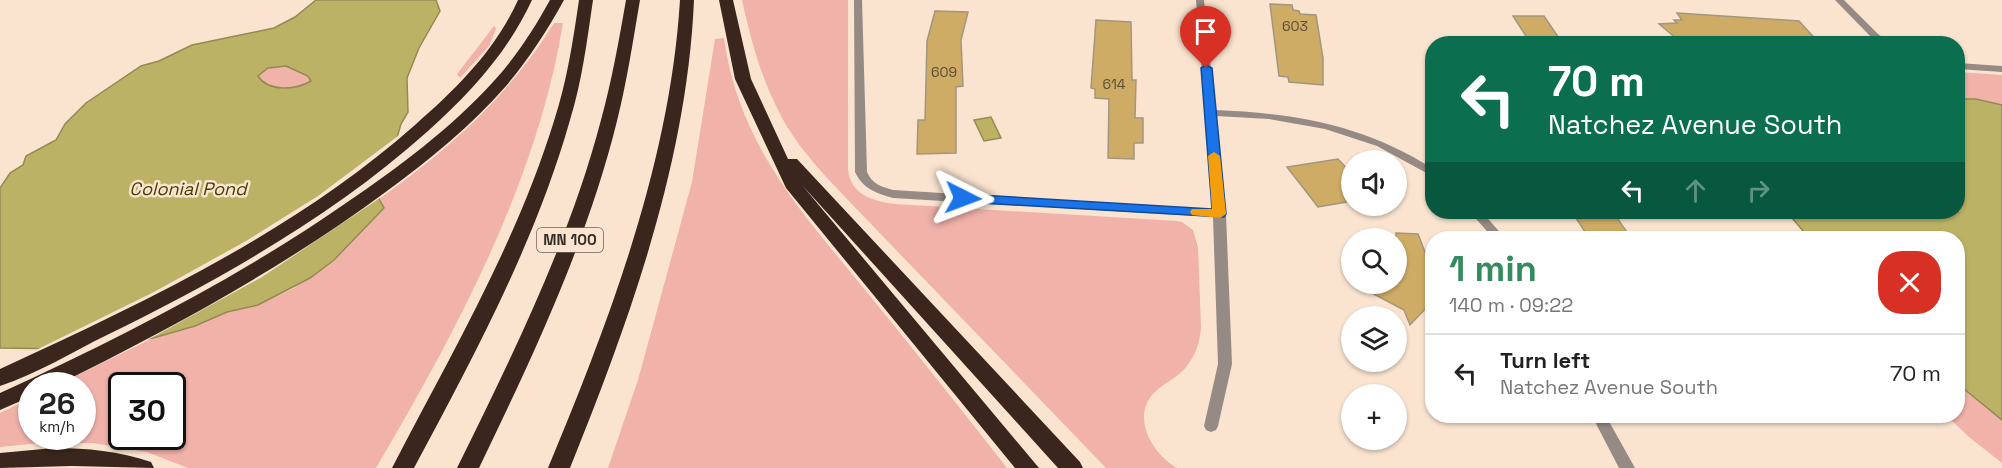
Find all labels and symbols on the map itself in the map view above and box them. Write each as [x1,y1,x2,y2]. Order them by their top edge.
pin [1180,6,1231,68]
house number: 603 [1282,17,1308,35]
house number: 609 [931,63,957,81]
house number: 614 [1102,75,1126,93]
position arrow [931,166,995,230]
water label: Colonial Pond [129,177,249,200]
road number: MN 100 [537,228,603,252]
speed limit sign: 30 [108,372,186,450]

